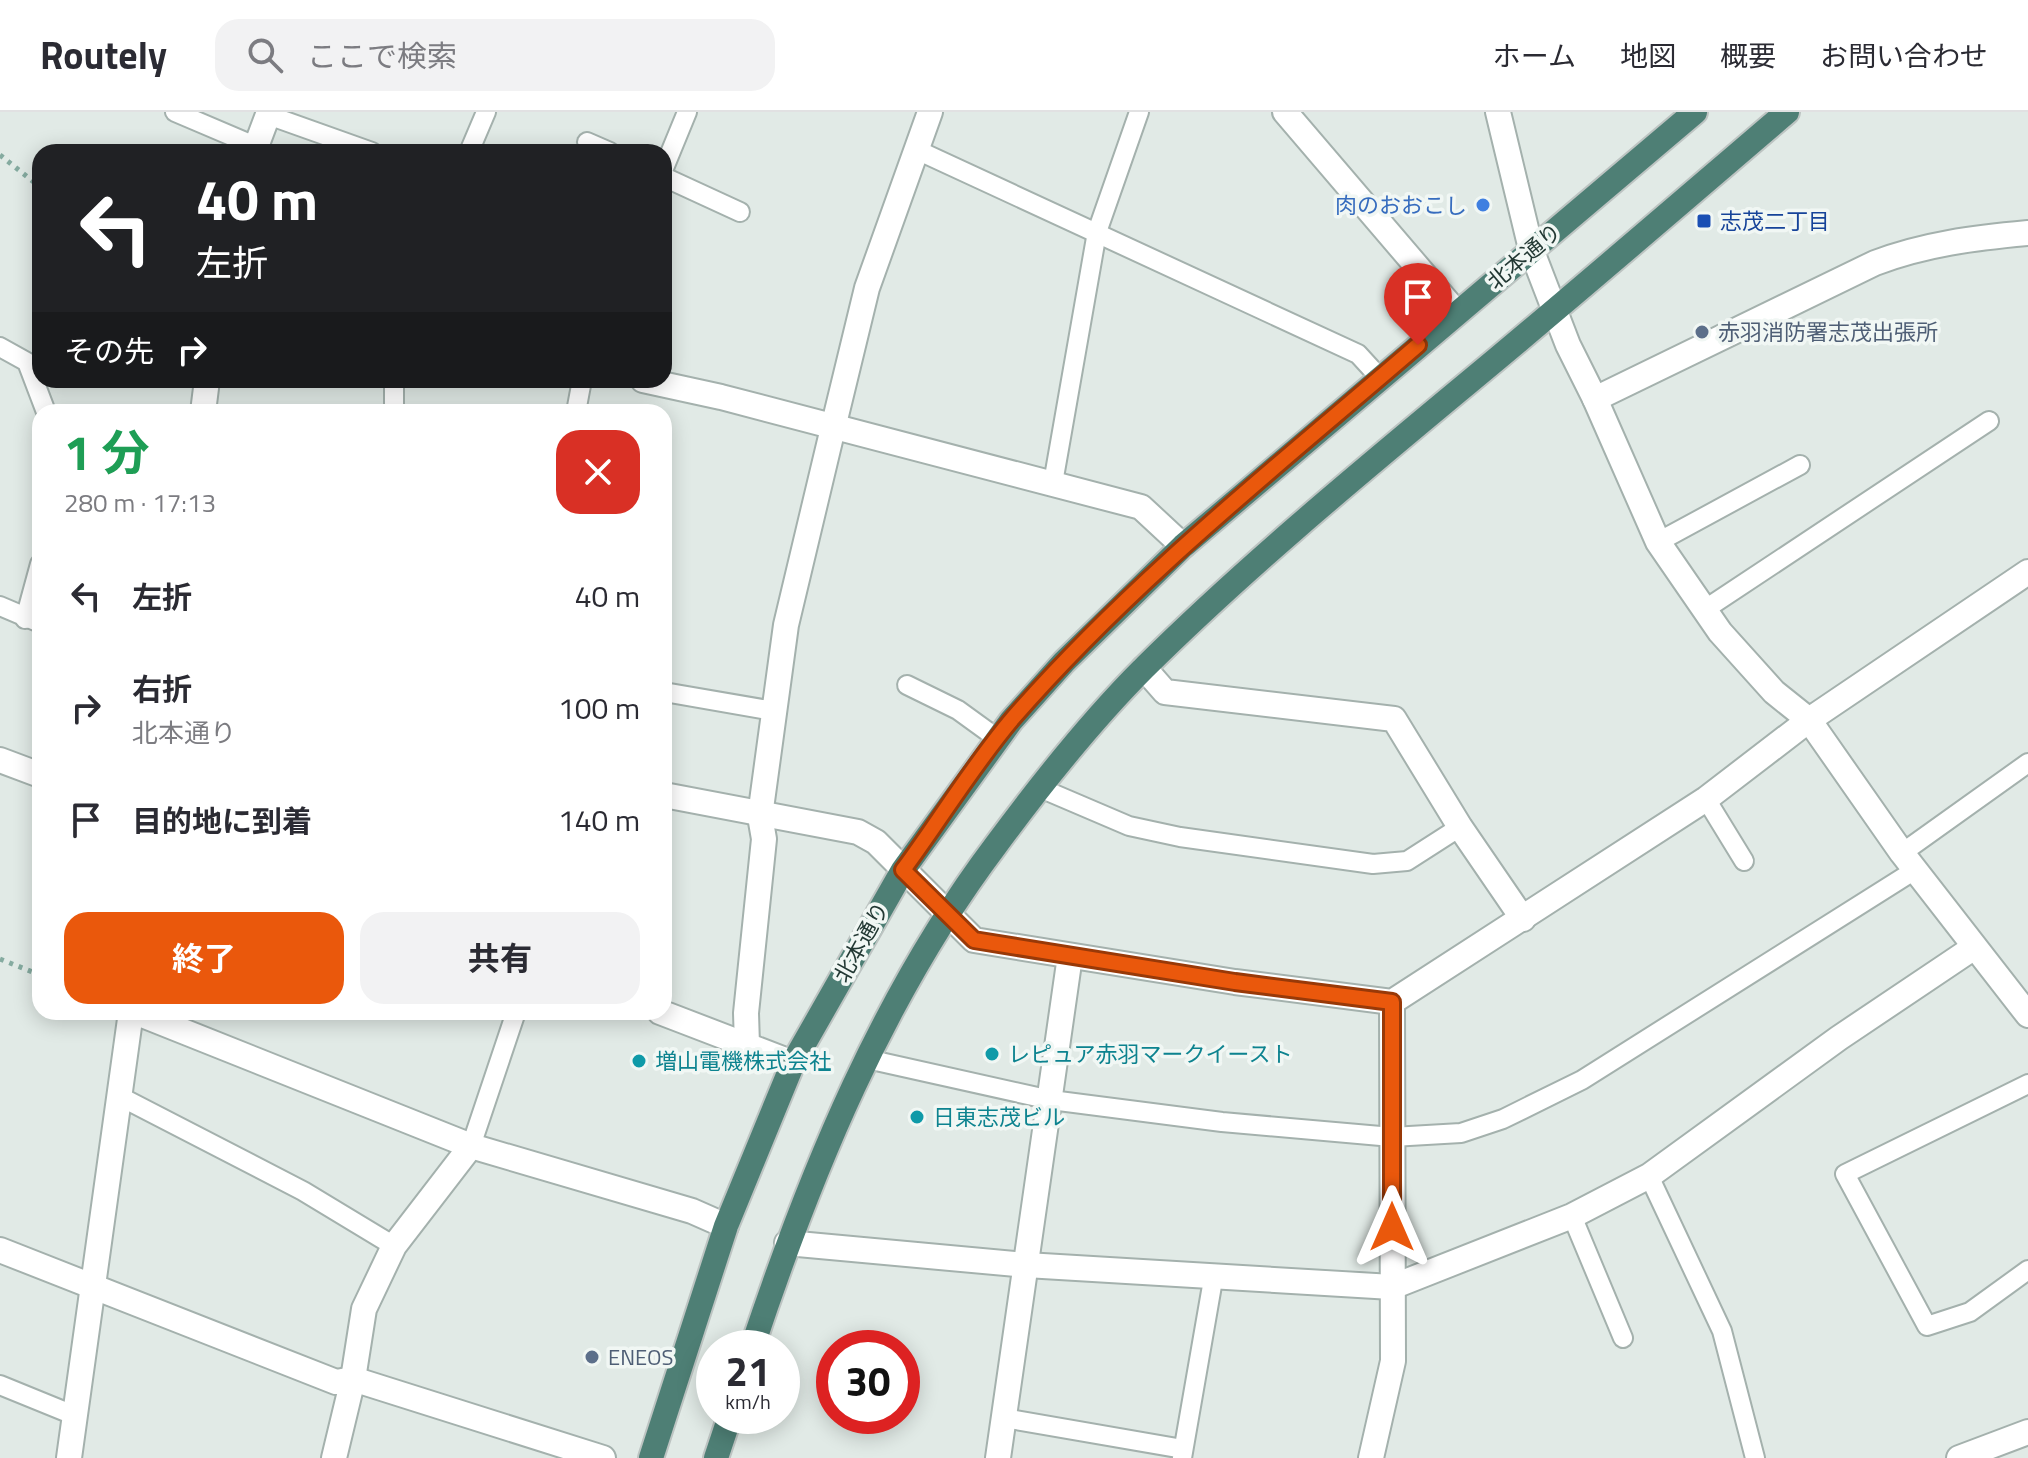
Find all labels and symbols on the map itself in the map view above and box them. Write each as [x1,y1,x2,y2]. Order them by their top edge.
place label: 肉のおおこし [1335,188,1467,222]
marker: 肉のおおこし [1474,196,1492,214]
place label: 志茂二丁目 [1720,204,1830,238]
marker: 志茂二丁目 [1695,212,1713,230]
street label: 北本通り [1479,215,1569,297]
pin [1384,263,1452,345]
place label: 赤羽消防署志茂出張所 [1718,315,1938,349]
marker: 赤羽消防署志茂出張所 [1693,323,1711,341]
street label: 北本通り [825,895,897,989]
place label: レピュア赤羽マークイースト [1008,1037,1292,1071]
place label: 増山電機株式会社 [655,1044,831,1078]
marker: レピュア赤羽マークイースト [983,1045,1001,1063]
marker: 増山電機株式会社 [630,1052,648,1070]
place label: 日東志茂ビル [933,1100,1065,1134]
marker: 日東志茂ビル [908,1108,926,1126]
position arrow [1350,1185,1434,1269]
speed limit sign: 30 [816,1330,920,1434]
place label: ENEOS [608,1340,673,1374]
marker: ENEOS [583,1348,601,1366]

